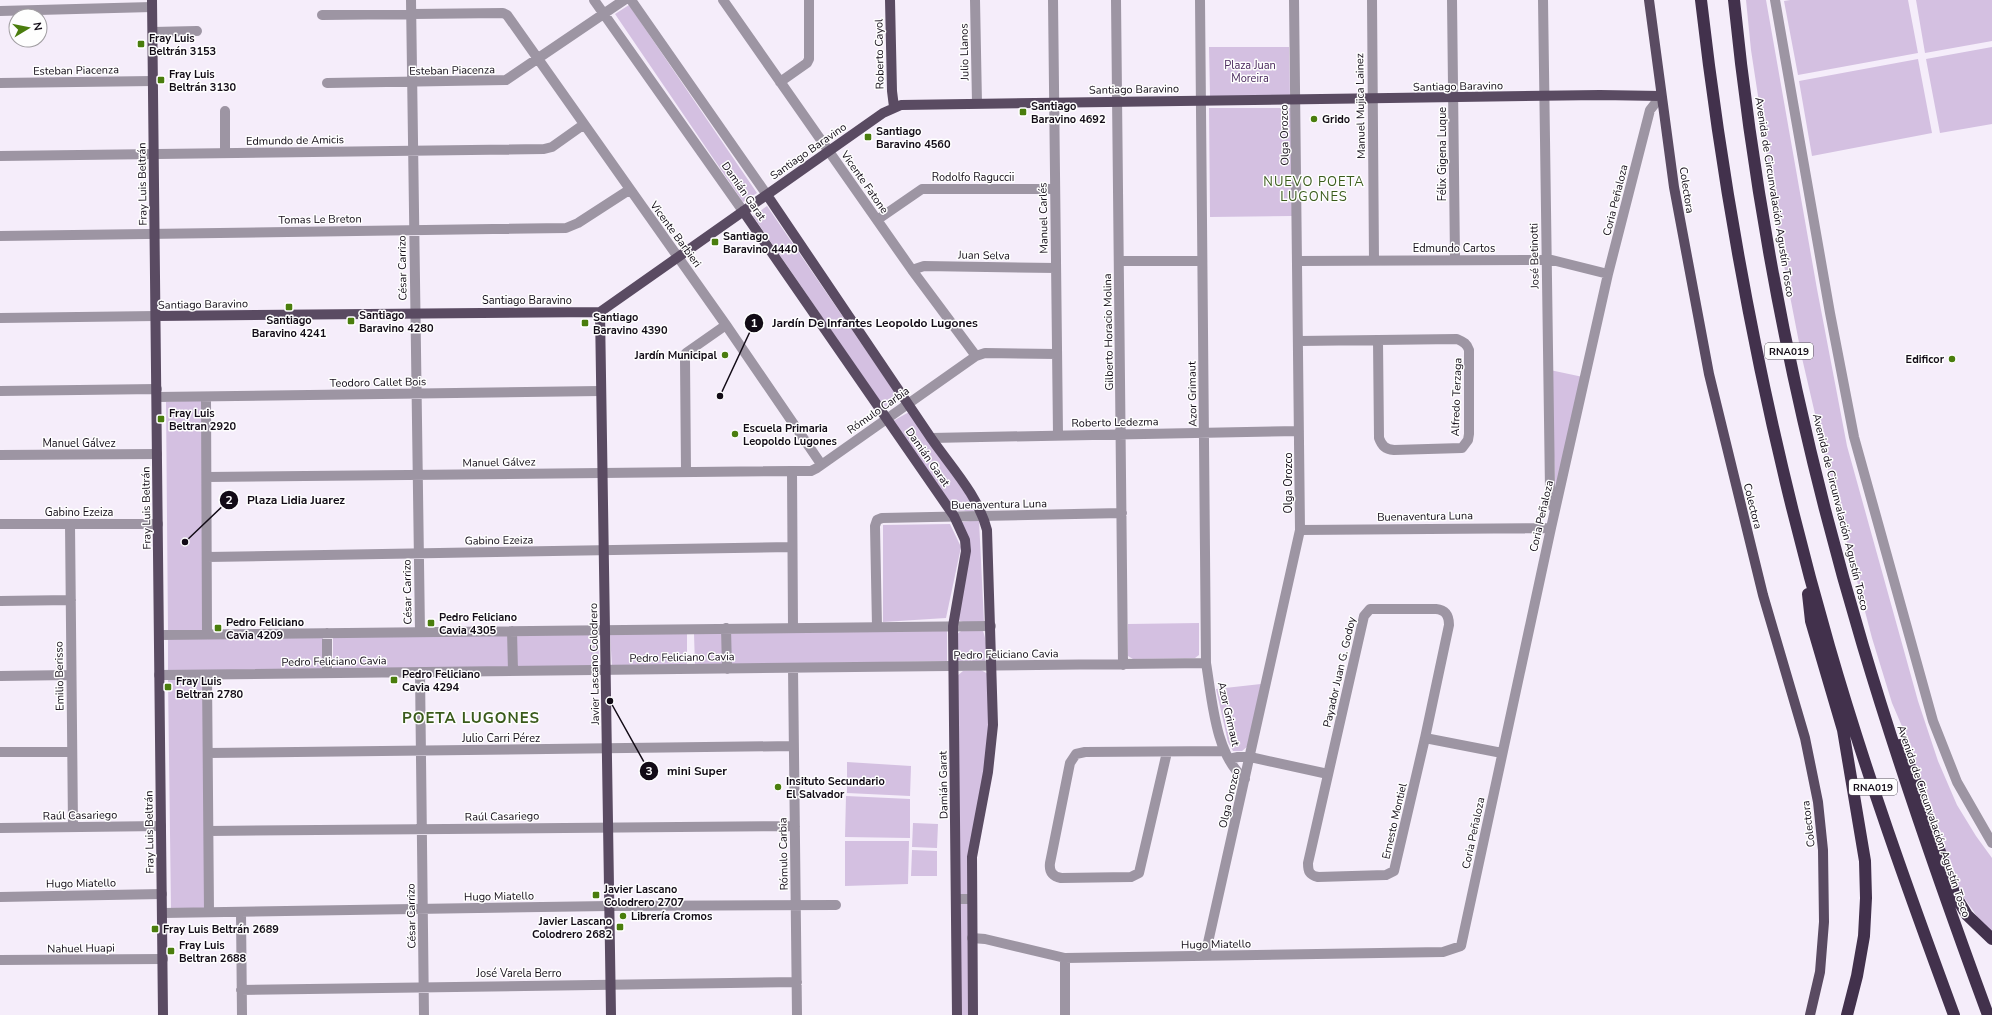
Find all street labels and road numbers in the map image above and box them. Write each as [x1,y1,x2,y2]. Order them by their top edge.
street label: Roberto Cayol [871,18,888,89]
street label: Julio Llanos [957,23,973,82]
street label: Manuel Mujica Lainez [1352,53,1369,159]
street label: Esteban Piacenza [33,62,119,79]
street label: Esteban Piacenza [409,62,495,79]
street label: Santiago Baravino [1413,78,1503,95]
street label: Santiago Baravino [1089,81,1179,98]
street label: Avenida de Circunvalación Agustín Tosco [1751,96,1798,298]
street label: Olga Orozco [1276,104,1293,166]
street label: Félix Gigena Luque [1435,107,1450,201]
street label: Santiago Baravino [767,119,849,183]
street label: Edmundo de Amicis [246,132,344,149]
street label: Fray Luis Beltrán [134,142,151,226]
street label: Vicente Fatone [837,147,892,217]
street label: Damián Garat [718,159,769,224]
street label: Coria Peñaloza [1599,163,1632,237]
street label: Colectora [1675,166,1698,215]
street label: Rodolfo Raguccii [932,170,1014,185]
street label: Manuel Carlés [1035,182,1052,254]
street label: Vicente Barbieri [646,197,705,270]
street label: Tomas Le Breton [278,211,362,228]
street label: José Betinotti [1526,223,1543,290]
street label: César Carrizo [394,235,411,301]
street label: Edmundo Cartos [1413,241,1495,256]
street label: Juan Selva [957,248,1010,263]
street label: Gilberto Horacio Molina [1100,273,1117,391]
street label: Santiago Baravino [482,293,572,308]
street label: Santiago Baravino [158,296,248,313]
road number: RNA019 [1765,343,1813,359]
street label: Alfredo Terzaga [1448,357,1465,437]
street label: Azor Grimaut [1184,361,1201,427]
street label: Teodoro Callet Bois [330,374,426,391]
street label: Rómulo Carbia [844,383,913,437]
street label: Avenida de Circunvalación Agustín Tosco [1809,412,1872,612]
street label: Roberto Ledezma [1071,414,1159,431]
street label: Damián Garat [902,425,953,490]
street label: Manuel Gálvez [42,436,116,451]
street label: Olga Orozco [1281,452,1296,514]
street label: Manuel Gálvez [462,454,536,471]
street label: Fray Luis Beltrán [138,466,155,550]
street label: Coria Peñaloza [1526,479,1557,553]
street label: Colectora [1740,482,1766,531]
street label: Buenaventura Luna [951,496,1047,513]
street label: Gabino Ezeiza [45,505,113,520]
street label: Buenaventura Luna [1377,508,1473,525]
street label: Gabino Ezeiza [465,532,534,549]
street label: César Carrizo [399,559,416,625]
street label: Javier Lascano Colodrero [586,603,603,726]
street label: Payador Juan G. Godoy [1319,615,1360,729]
street label: Emilio Berisso [51,641,68,711]
street label: Pedro Feliciano Cavia [953,646,1059,663]
street label: Pedro Feliciano Cavia [629,649,735,666]
street label: Pedro Feliciano Cavia [281,653,387,670]
street label: Azor Grimaut [1214,680,1243,748]
street label: Avenida de Circunvalación Agustín Tosco [1894,723,1974,919]
street label: Julio Carri Pérez [461,731,540,746]
street label: Damián Garat [935,751,952,819]
street label: Olga Orozco [1215,767,1244,830]
road number: RNA019 [1849,779,1897,795]
street label: Ernesto Montiel [1378,781,1411,861]
street label: Fray Luis Beltrán [141,790,158,874]
street label: Coria Peñaloza [1459,796,1488,870]
street label: Colectora [1798,800,1819,848]
street label: Raúl Casariego [43,807,117,824]
street label: Raúl Casariego [465,808,539,825]
street label: Rómulo Carbia [775,817,792,891]
street label: Hugo Miatello [46,875,116,892]
street label: César Carrizo [403,883,420,949]
street label: Hugo Miatello [464,888,534,905]
street label: Hugo Miatello [1181,936,1251,953]
street label: Nahuel Huapi [47,940,115,957]
street label: José Varela Berro [475,966,562,981]

